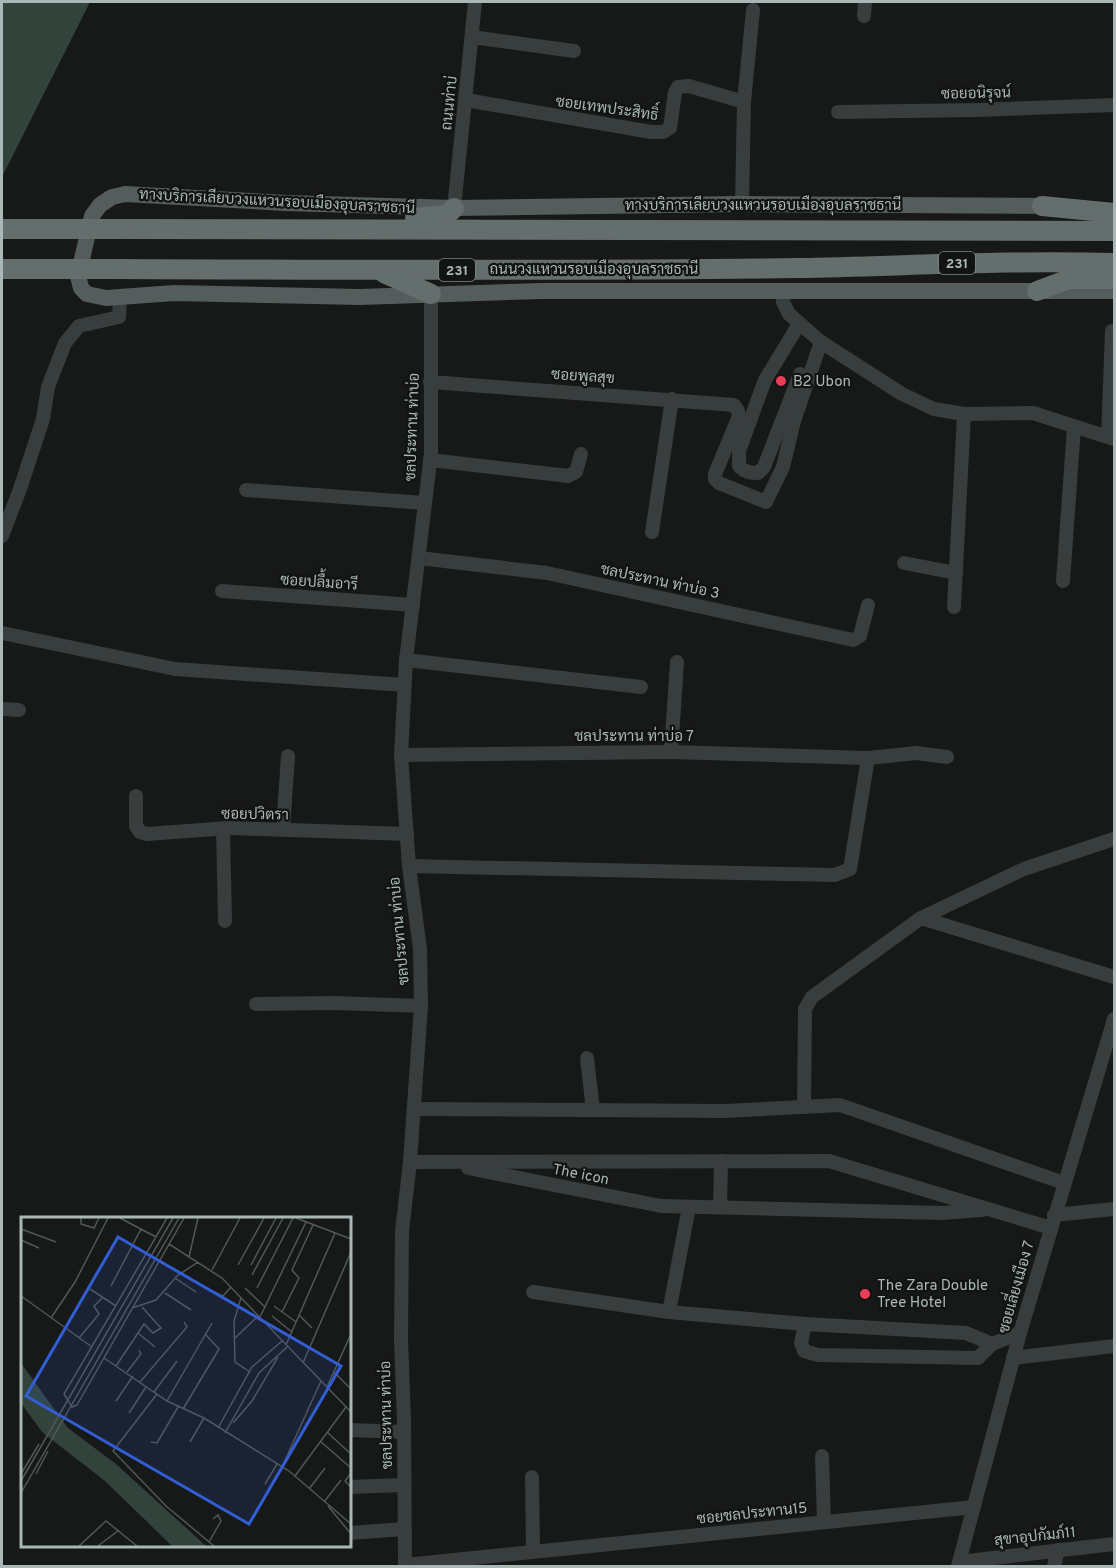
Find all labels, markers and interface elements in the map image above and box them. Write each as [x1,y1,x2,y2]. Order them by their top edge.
street label: ถนนท่าบ่ [436,75,463,131]
street label: ซอยอนิรุจน์ [941,82,1011,105]
street label: ซอยเทพประสิทธิ์ [554,86,660,126]
street label: ทางบริการเลียบวงแหวนรอบเมืองอุบลราชธานี [138,184,416,219]
street label: ทางบริการเลียบวงแหวนรอบเมืองอุบลราชธานี [625,195,901,216]
road number: 231 [939,252,975,274]
road number: 231 [439,259,475,281]
street label: ถนนวงแหวนรอบเมืองอุบลราชธานี [490,259,698,280]
street label: ซอยพูลสุข [550,366,615,389]
street label: ชลประทาน ท่าบ่อ [400,372,425,482]
place label: B2 Ubon [793,373,851,392]
marker: B2 Ubon [774,374,788,388]
street label: ชลประทาน ท่าบ่อ 3 [598,559,721,604]
street label: ซอยปลื้มอารี [279,564,359,596]
street label: ชลประทาน ท่าบ่อ 7 [574,726,694,747]
street label: ซอยปวิตรา [221,804,289,826]
street label: ชลประทาน ท่าบ่อ [384,876,415,986]
street label: The icon [551,1161,611,1190]
inset map [21,1217,351,1547]
street label: ซอยเลี่ยงเมือง 7 [988,1237,1040,1336]
place label: The Zara Double Tree Hotel [877,1277,988,1313]
marker: The Zara Double Tree Hotel [858,1287,872,1301]
street label: ชลประทาน ท่าบ่อ [375,1360,398,1470]
street label: ซอยชลประทาน15 [696,1499,808,1530]
street label: สุขาอุปกัมภ์11 [993,1522,1077,1551]

